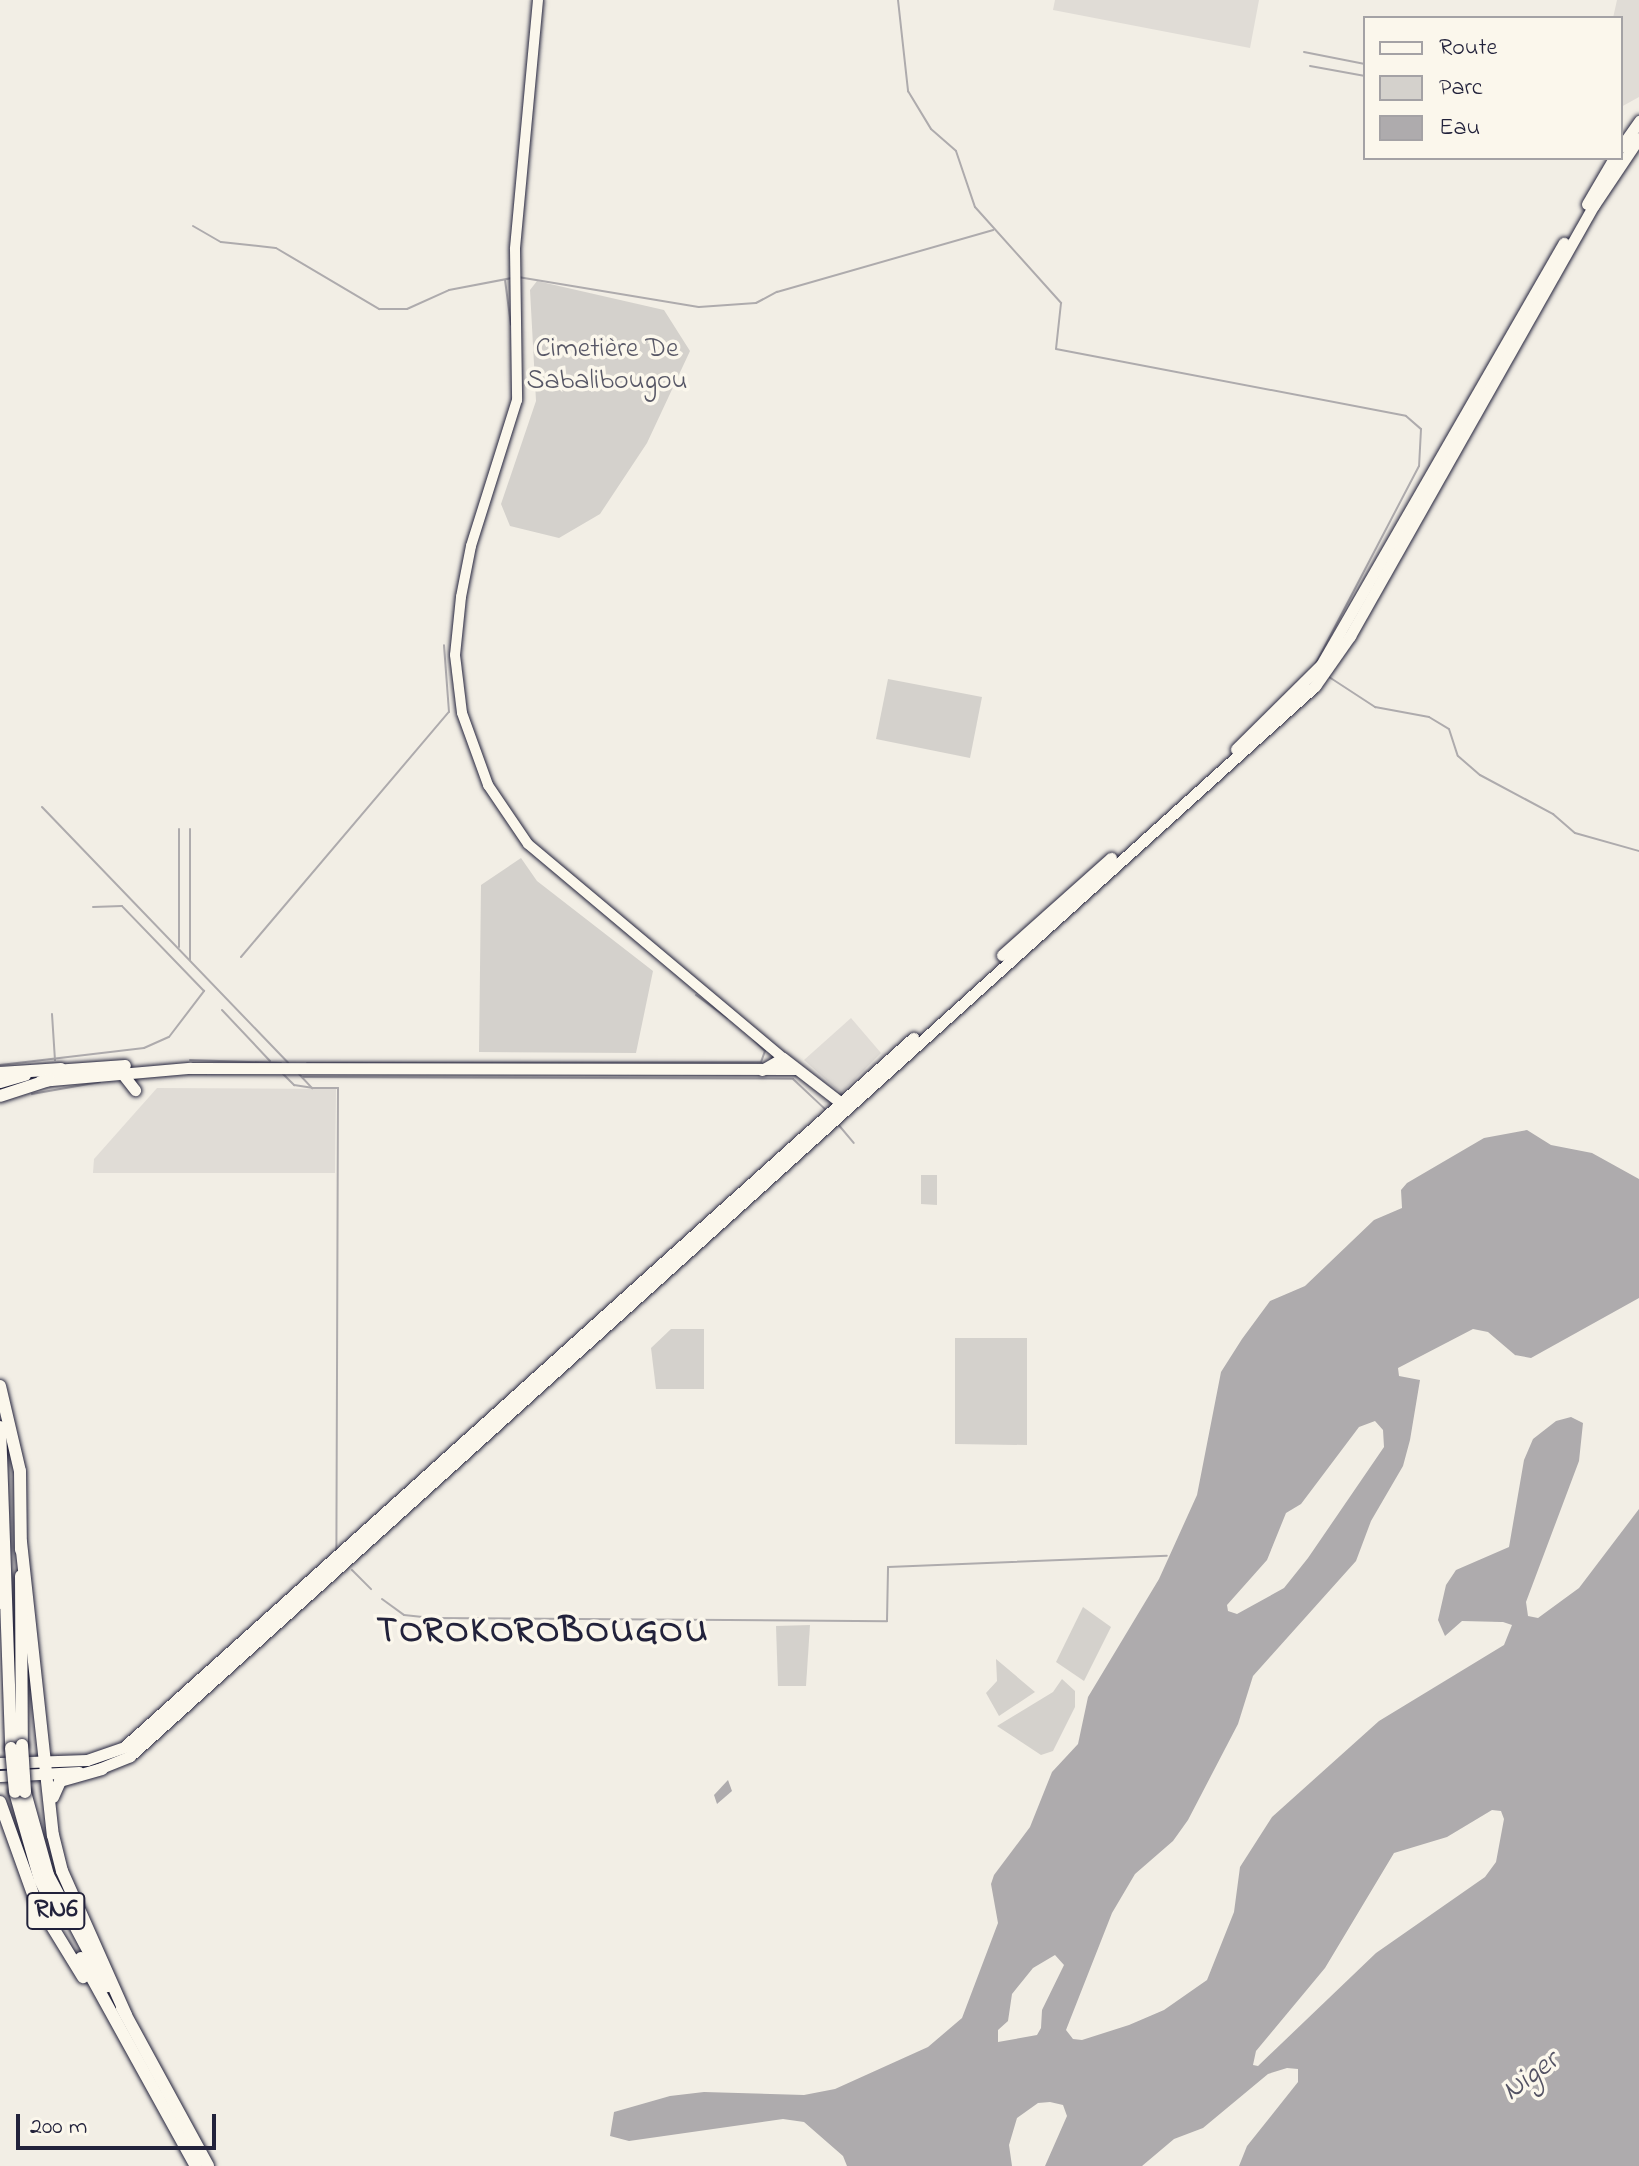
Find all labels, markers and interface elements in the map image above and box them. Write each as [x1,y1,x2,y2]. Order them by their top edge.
legend [1363,16,1623,160]
text: Route [1439,31,1497,66]
text: Parc [1439,71,1483,106]
text: Eau [1439,111,1480,146]
park label: Cimetière De Sabalibougou [526,333,688,399]
district label: TOROKOROBOUGOU [377,1611,709,1655]
road number: RN6 [26,1889,86,1933]
water label: Niger [1495,2044,1567,2110]
scale bar [20,2098,220,2148]
text: 200 m [30,2110,87,2145]

